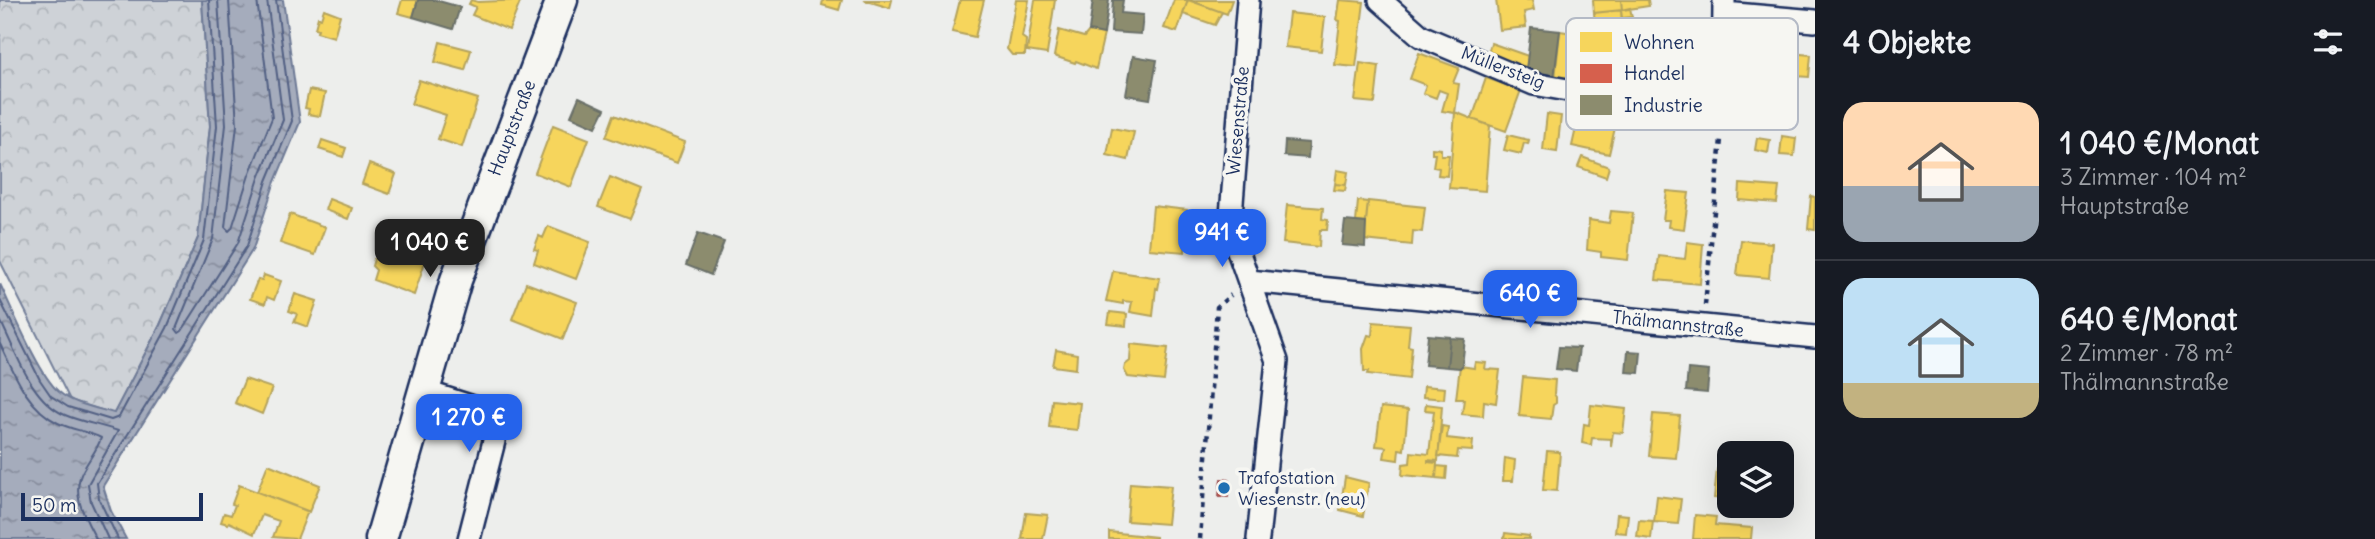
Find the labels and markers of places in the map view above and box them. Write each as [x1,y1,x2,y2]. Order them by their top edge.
pin: 941 € [1173,210,1271,269]
pin: 1 040 € [365,219,495,279]
pin: 640 € [1481,270,1579,330]
pin: 1 270 € [404,394,534,454]
place label: Trafostation Wiesenstr. (neu) [1238,466,1365,510]
marker: Trafostation Wiesenstr. (neu) [1216,480,1232,496]

